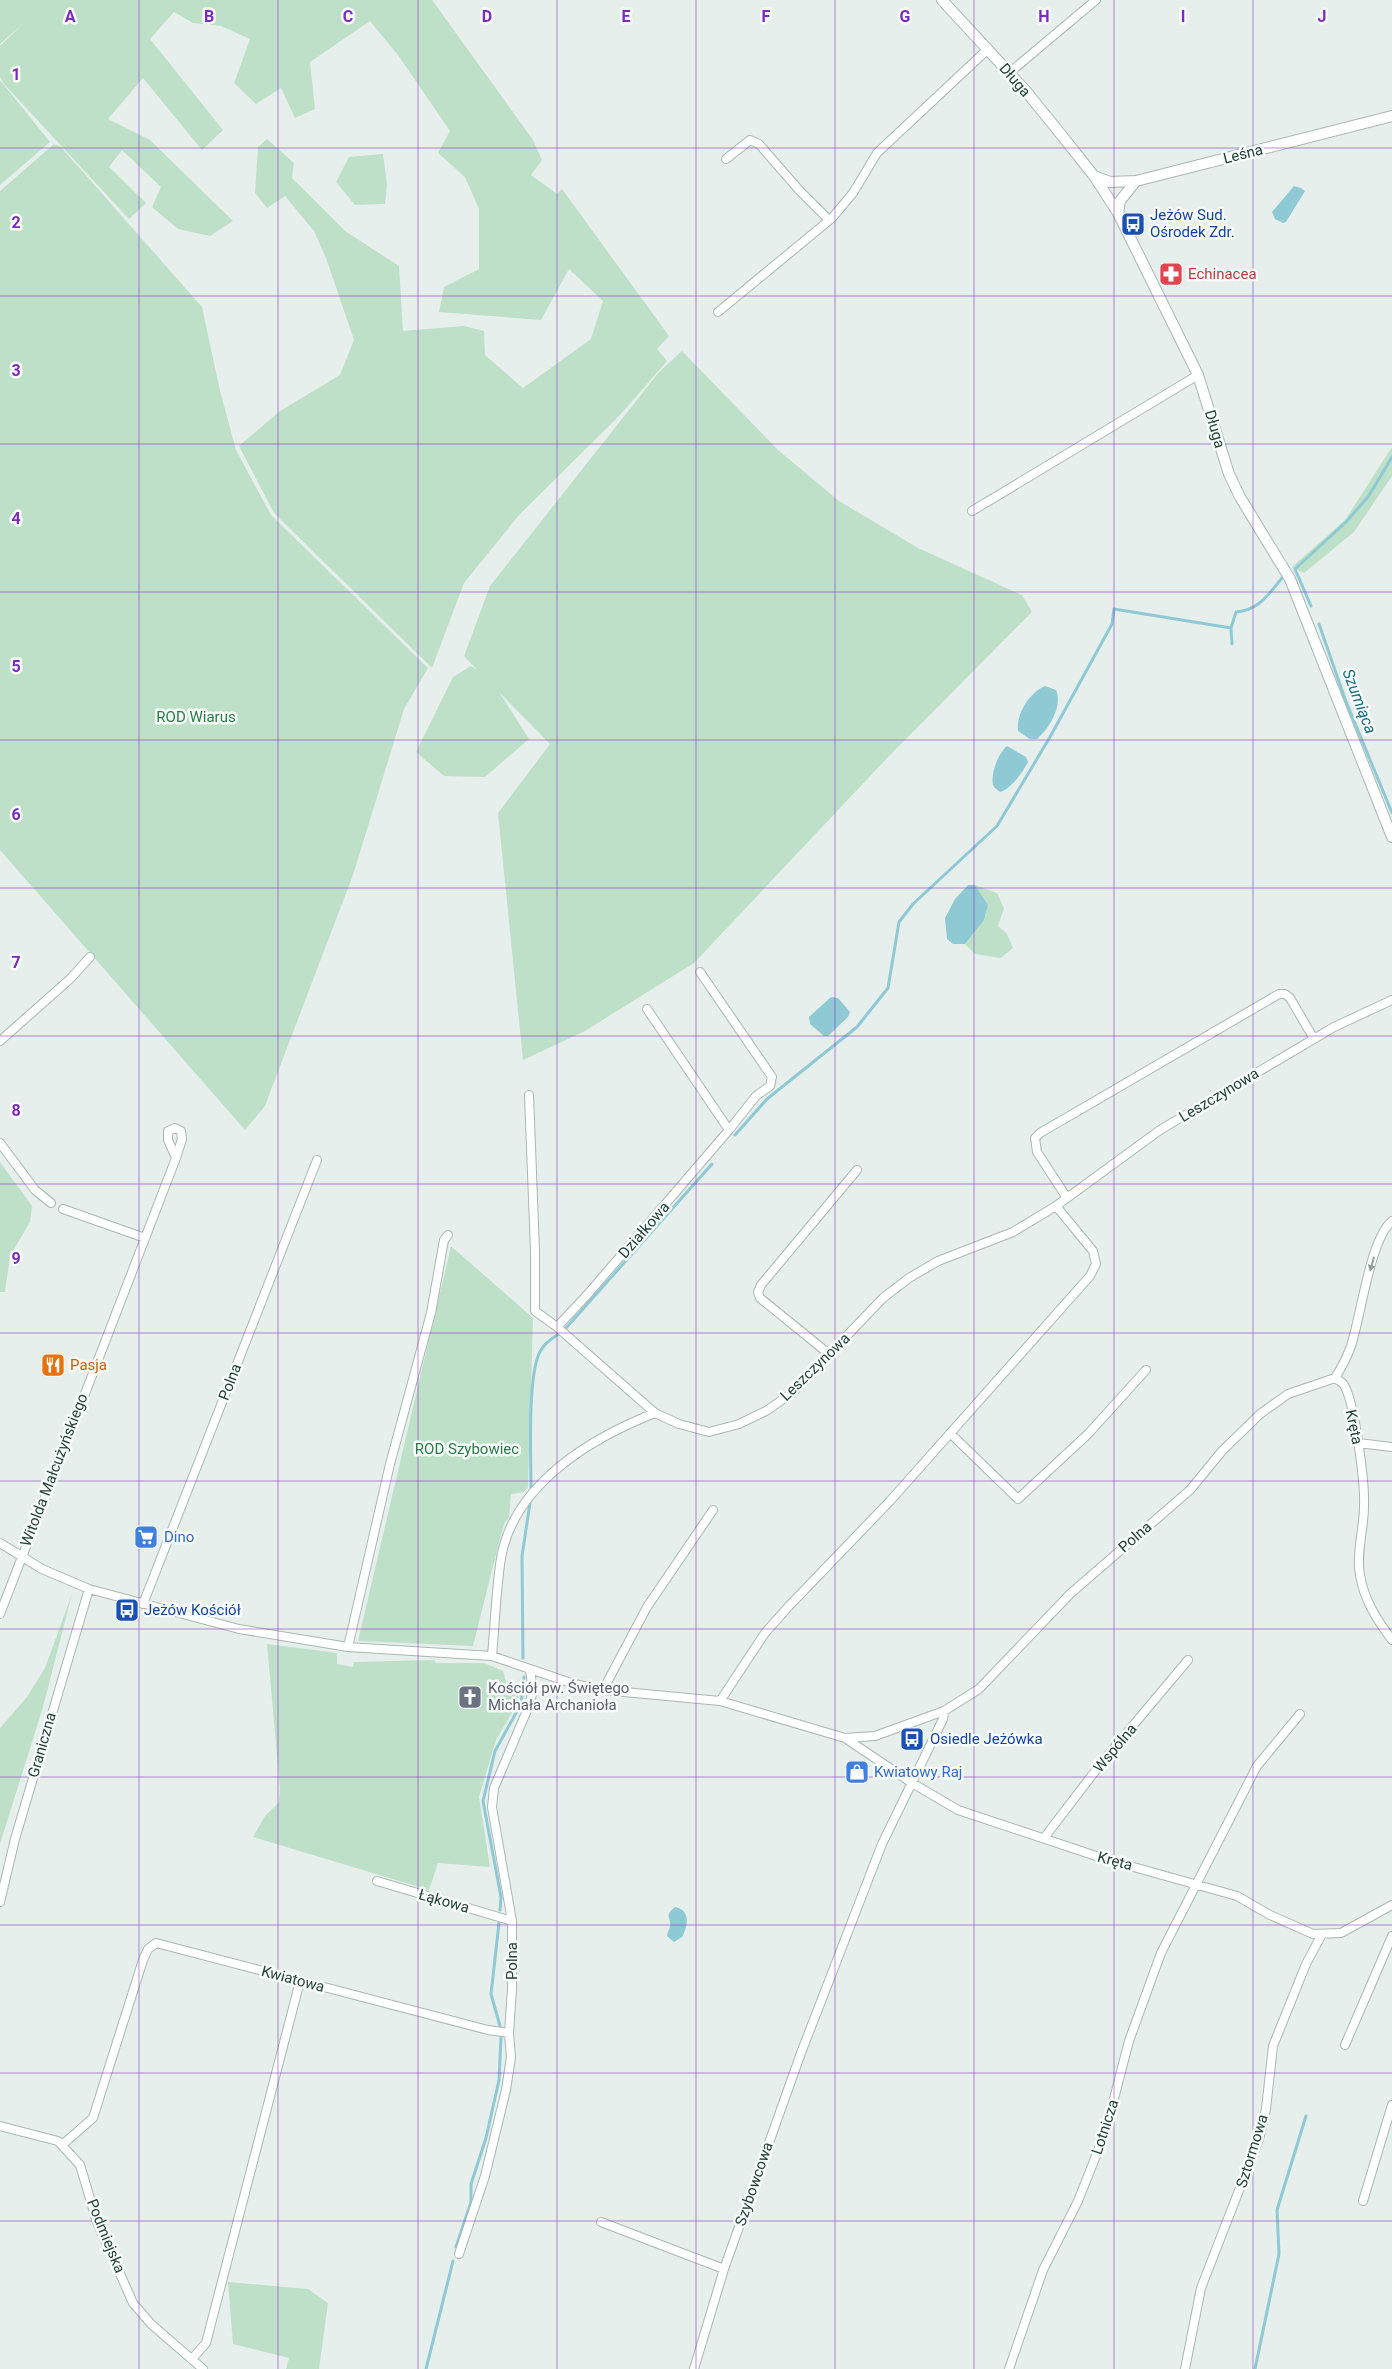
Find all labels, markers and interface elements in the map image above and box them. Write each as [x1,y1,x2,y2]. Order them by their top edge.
text: A [65,7,76,26]
text: B [204,7,214,26]
text: C [343,7,353,26]
text: D [482,7,492,26]
text: E [622,7,631,26]
text: F [762,7,771,26]
text: G [900,7,911,26]
text: H [1038,7,1050,26]
text: I [1181,7,1185,26]
text: J [1318,7,1326,26]
street label: Długa [995,59,1035,101]
text: 1 [11,65,21,84]
street label: Leśna [1221,140,1265,168]
place label: Jeżów Sud. Ośrodek Zdr. [1150,206,1235,241]
bus stop icon: Jeżów Sud. Ośrodek Zdr. [1120,211,1146,237]
text: 2 [11,213,21,232]
pharmacy icon: Echinacea [1158,261,1184,287]
place label: Echinacea [1188,265,1257,283]
text: 3 [11,361,21,380]
street label: Długa [1201,408,1229,450]
text: 4 [11,509,21,528]
text: 5 [11,657,21,676]
water label: Szumiąca [1339,666,1381,736]
park label: ROD Wiarus [156,708,236,726]
text: 6 [11,805,21,824]
text: 7 [11,953,21,972]
street label: Leszczynowa [1176,1064,1262,1126]
text: 8 [11,1101,21,1120]
street label: Działkowa [615,1198,673,1262]
text: 9 [11,1249,21,1268]
one-way arrow [1368,1257,1376,1272]
street label: Leszczynowa [776,1329,854,1405]
restaurant icon: Pasja [40,1352,66,1378]
place label: Pasja [70,1356,107,1374]
street label: Polna [215,1361,245,1403]
street label: Witolda Małcużyńskiego [16,1391,92,1549]
street label: Kręta [1342,1408,1366,1446]
park label: ROD Szybowiec [415,1440,519,1458]
street label: Polna [1115,1518,1155,1556]
supermarket icon: Dino [133,1524,159,1550]
place label: Dino [164,1528,194,1546]
bus stop icon: Jeżów Kościół [114,1597,140,1623]
place label: Jeżów Kościół [144,1601,241,1619]
place label: Kościół pw. Świętego Michała Archanioła [488,1679,629,1714]
church icon: Kościół pw. Świętego Michała Archanioła [457,1684,483,1710]
street label: Graniczna [24,1710,60,1780]
street label: Wspólna [1089,1720,1141,1776]
bus stop icon: Osiedle Jeżówka [899,1726,925,1752]
place label: Osiedle Jeżówka [930,1730,1043,1748]
shop icon: Kwiatowy Raj [844,1759,870,1785]
place label: Kwiatowy Raj [874,1763,962,1781]
street label: Kręta [1096,1848,1134,1874]
street label: Łąkowa [417,1885,471,1917]
street label: Polna [503,1942,521,1980]
street label: Kwiatowa [259,1962,327,1996]
street label: Lotnicza [1088,2097,1122,2157]
street label: Sztormowa [1232,2112,1272,2190]
street label: Szybowcowa [731,2140,777,2228]
street label: Podmiejska [83,2196,129,2276]

